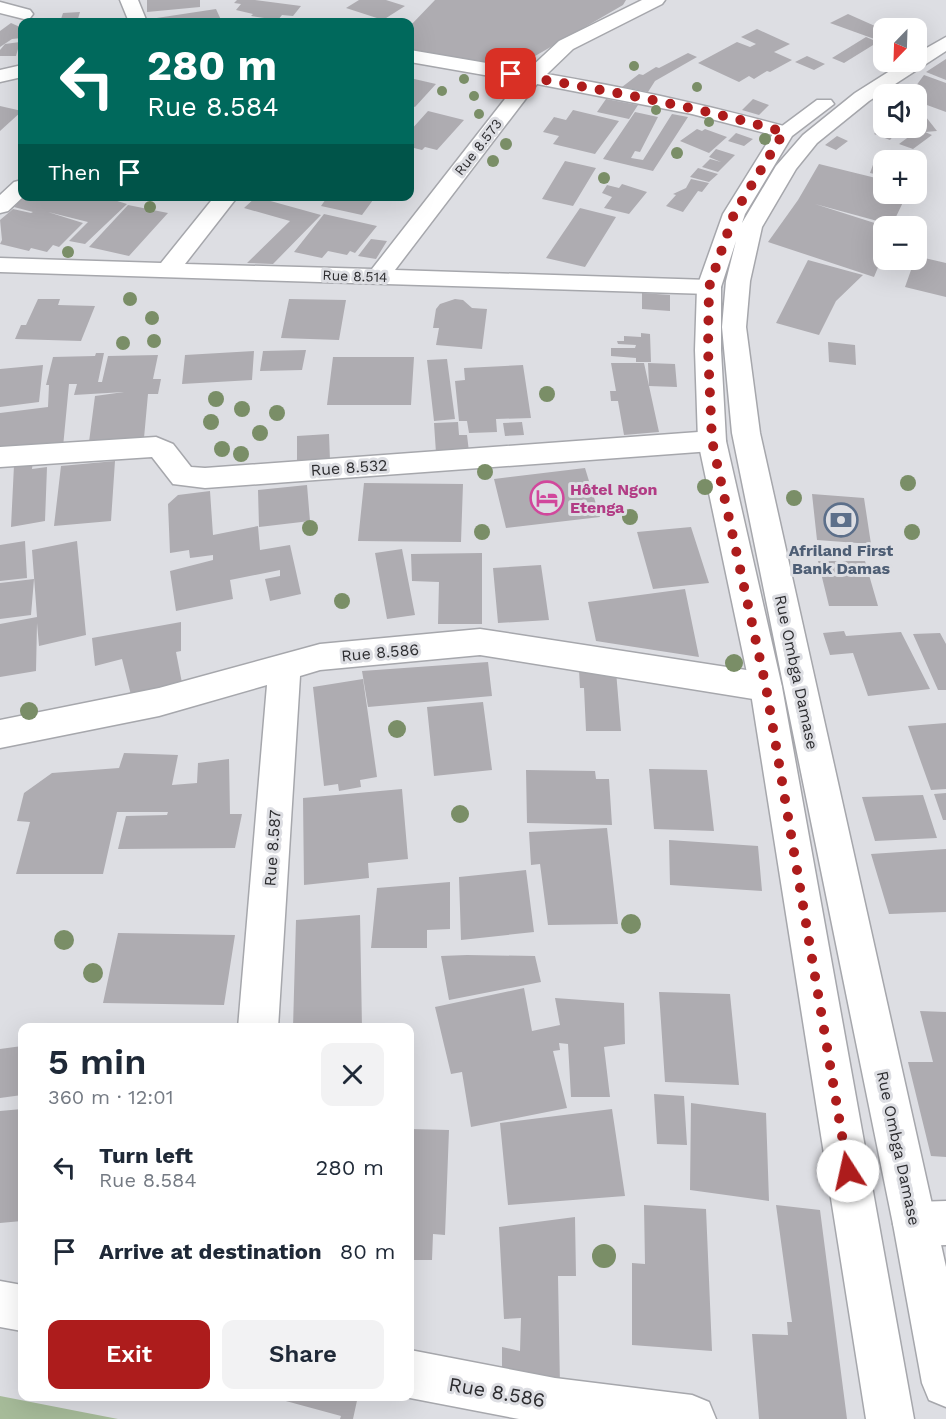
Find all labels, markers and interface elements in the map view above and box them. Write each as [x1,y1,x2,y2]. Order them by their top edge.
north arrow [873,18,927,72]
map controls [873,18,927,270]
text: 280 m [147,41,277,90]
icon: left [48,42,126,120]
pin [485,48,536,99]
icon: arrive [494,57,527,90]
button: sound [873,84,927,138]
text: Rue 8.584 [147,91,279,123]
street label: Rue 8.573 [451,116,505,178]
button: + [873,150,927,204]
icon: arrive [113,156,146,189]
text: Then [48,160,101,185]
button: − [873,216,927,270]
street label: Rue 8.514 [322,267,388,285]
street label: Rue 8.532 [310,455,388,480]
hotel icon: Hôtel Ngon Etenga [529,480,565,516]
place label: Hôtel Ngon Etenga [570,480,657,517]
bank icon: Afriland First Bank Damas [823,502,859,538]
place label: Afriland First Bank Damas [789,541,893,578]
street label: Rue Ombga Damase [771,593,822,751]
street label: Rue 8.586 [340,640,420,665]
street label: Rue 8.587 [260,809,285,887]
text: 5 min [48,1041,146,1083]
button: close [321,1043,384,1106]
street label: Rue Ombga Damase [873,1069,924,1227]
text: 360 m · 12:01 [48,1085,174,1109]
position arrow [816,1139,880,1203]
text: Turn left [99,1143,193,1168]
icon: left [48,1151,81,1184]
text: 280 m [315,1155,384,1180]
text: Rue 8.584 [99,1168,197,1192]
icon: arrive [48,1235,81,1268]
text: Arrive at destination [99,1239,322,1264]
text: 80 m [340,1239,395,1264]
button: Exit [48,1320,210,1389]
button: Share [222,1320,384,1389]
street label: Rue 8.586 [447,1372,547,1412]

